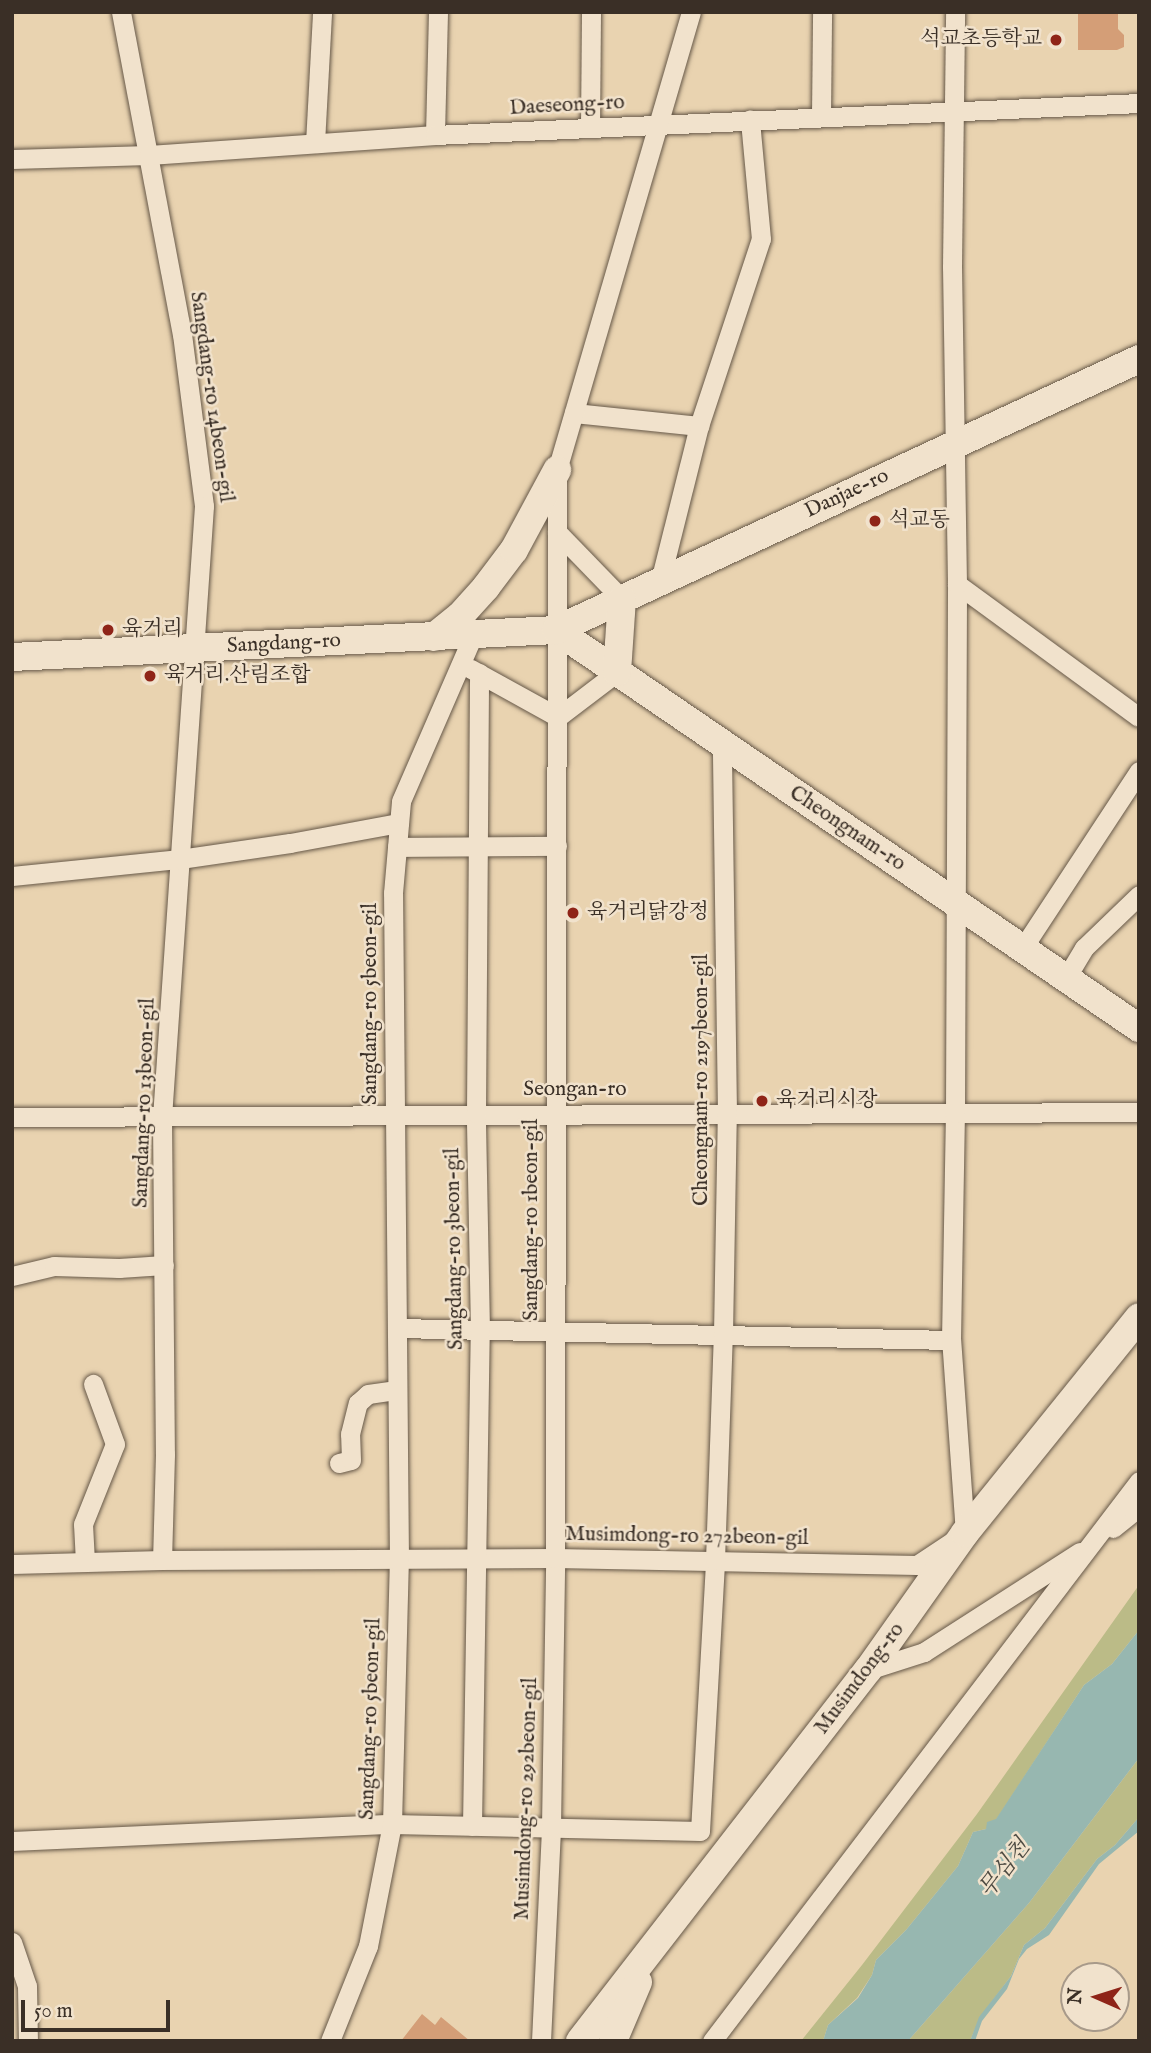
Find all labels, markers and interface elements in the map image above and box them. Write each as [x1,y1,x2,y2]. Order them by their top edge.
place label: 석교초등학교 [920,27,1042,53]
marker: 석교초등학교 [1048,32,1064,48]
street label: Daeseong-ro [509,90,625,122]
street label: Sangdang-ro 14beon-gil [184,290,238,504]
street label: Danjae-ro [801,464,893,524]
place label: 석교동 [889,508,950,534]
marker: 석교동 [867,513,883,529]
place label: 육거리 [122,617,183,643]
marker: 육거리 [100,622,116,638]
street label: Sangdang-ro [226,628,342,660]
place label: 육거리.산림조합 [164,663,311,689]
marker: 육거리.산림조합 [142,668,158,684]
street label: Cheongnam-ro [784,781,910,877]
place label: 육거리닭강정 [587,900,709,926]
street label: Sangdang-ro 5beon-gil [358,903,384,1105]
marker: 육거리닭강정 [565,905,581,921]
street label: Cheongnam-ro 2197beon-gil [689,954,715,1206]
street label: Sangdang-ro 13beon-gil [129,998,161,1208]
street label: Seongan-ro [523,1077,627,1103]
place label: 육거리시장 [776,1088,877,1114]
marker: 육거리시장 [754,1093,770,1109]
street label: Sangdang-ro 1beon-gil [519,1119,545,1321]
street label: Sangdang-ro 3beon-gil [441,1148,469,1350]
street label: Musimdong-ro 272beon-gil [565,1522,809,1552]
street label: Sangdang-ro 5beon-gil [355,1618,387,1820]
street label: Musimdong-ro [810,1618,910,1740]
street label: Musimdong-ro 292beon-gil [510,1677,544,1921]
water label: 무심천 [974,1834,1036,1904]
north arrow [1060,1962,1130,2032]
scale bar [24,1986,173,2030]
text: N [1064,1987,1088,2005]
text: 50 m [34,1998,73,2025]

